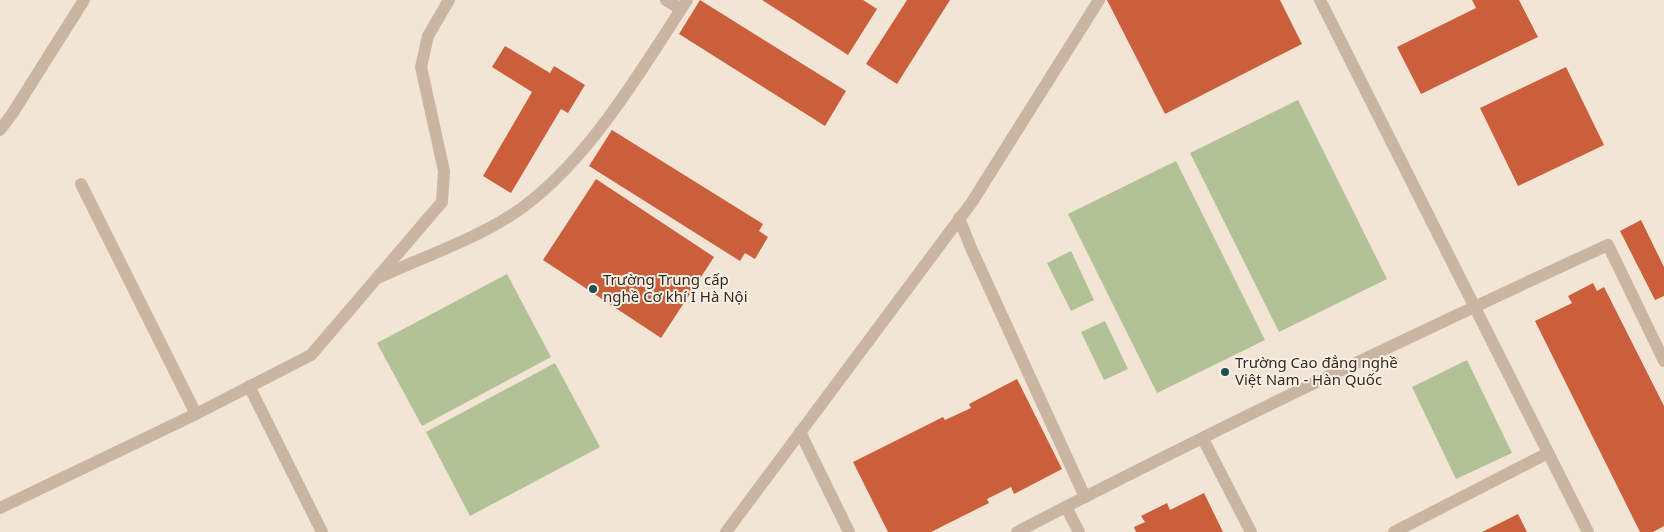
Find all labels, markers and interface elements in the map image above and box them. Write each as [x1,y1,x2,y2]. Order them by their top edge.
place label: Trường Trung cấp nghề Cơ khí I Hà Nội [603,269,748,306]
marker: Trường Trung cấp nghề Cơ khí I Hà Nội [587,283,599,295]
place label: Trường Cao đẳng nghề Việt Nam - Hàn Quốc [1235,352,1398,389]
marker: Trường Cao đẳng nghề Việt Nam - Hàn Quốc [1219,366,1231,378]

